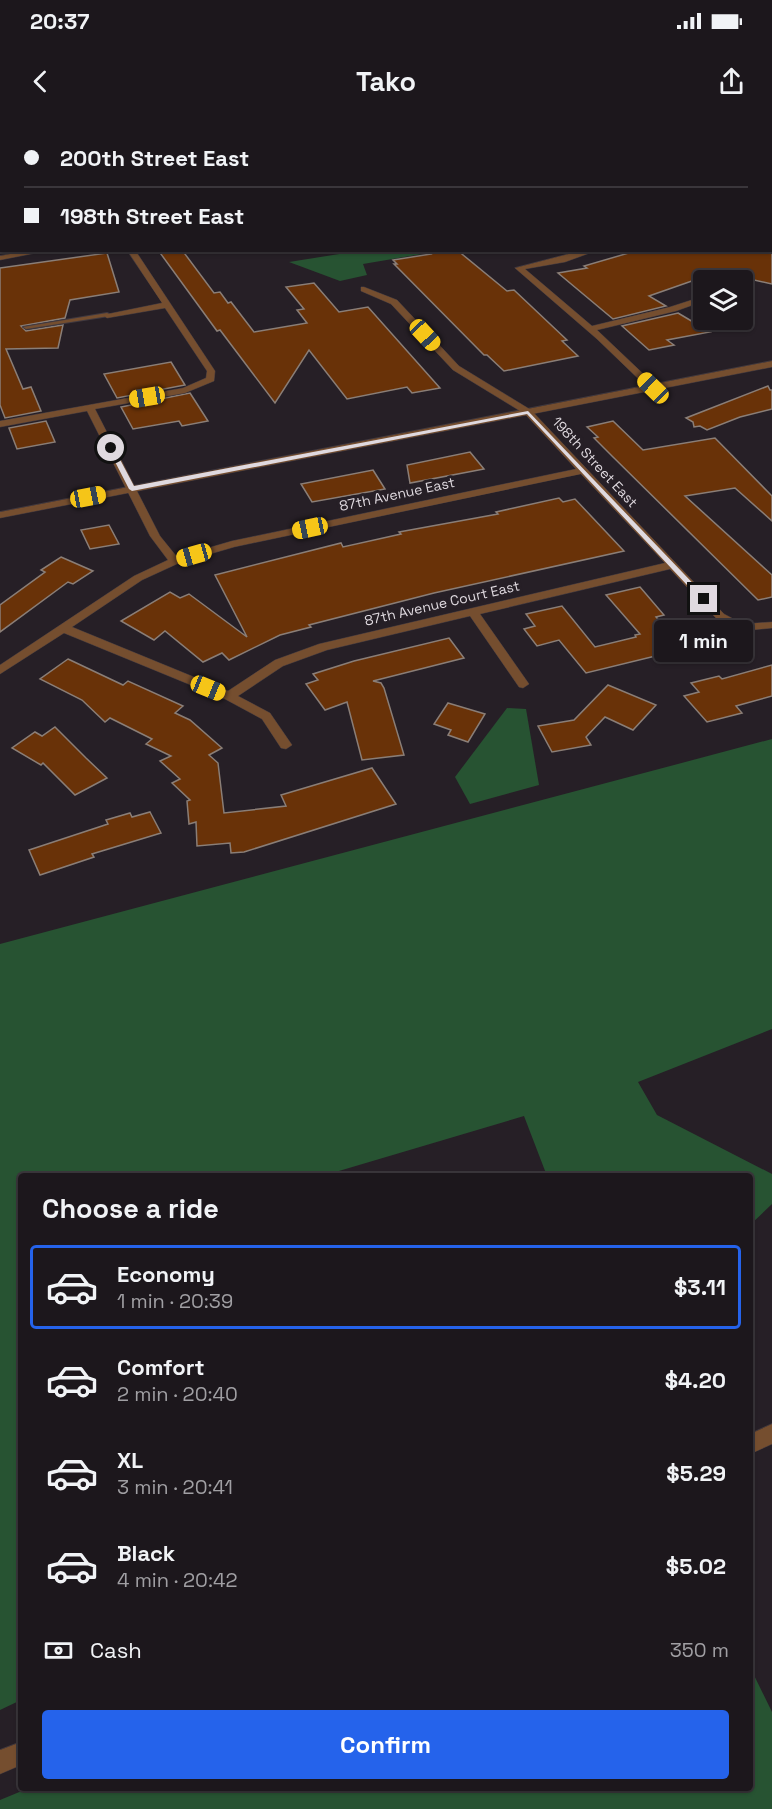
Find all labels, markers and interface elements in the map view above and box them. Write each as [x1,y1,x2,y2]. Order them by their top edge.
text: 20:37 [30,7,89,35]
text: Tako [356,64,416,99]
icon: back [24,65,57,98]
icon: share [715,65,748,98]
text: 200th Street East [60,144,249,172]
text: 198th Street East [60,202,244,230]
map controls [693,270,753,330]
button: layers [693,270,753,330]
car [406,316,444,354]
car [634,369,672,407]
car [128,385,166,409]
street label: 198th Street East [548,413,642,511]
route start [97,434,124,461]
street label: 87th Avenue East [338,473,456,515]
car [69,485,107,509]
car [291,515,329,541]
car [174,541,214,569]
street label: 87th Avenue Court East [363,576,521,630]
route end [690,585,717,612]
callout: 1 min [654,620,754,662]
text: 1 min [679,628,728,654]
car [188,673,228,703]
text: Choose a ride [42,1191,219,1226]
icon: car [45,1260,99,1314]
text: Economy [117,1260,215,1288]
text: $3.11 [674,1273,726,1301]
text: 1 min · 20:39 [117,1288,233,1314]
icon: car [45,1353,99,1407]
text: Comfort [117,1353,205,1381]
text: $4.20 [665,1366,726,1394]
text: 2 min · 20:40 [117,1381,238,1407]
icon: car [45,1446,99,1500]
text: XL [117,1446,143,1474]
text: $5.29 [666,1459,726,1487]
text: 3 min · 20:41 [117,1474,233,1500]
icon: car [45,1539,99,1593]
text: Black [117,1539,175,1567]
text: $5.02 [666,1552,726,1580]
text: 4 min · 20:42 [117,1567,238,1593]
icon: cash [42,1634,75,1667]
text: Cash [90,1636,142,1664]
text: 350 m [670,1637,729,1663]
button: Confirm [42,1710,729,1779]

